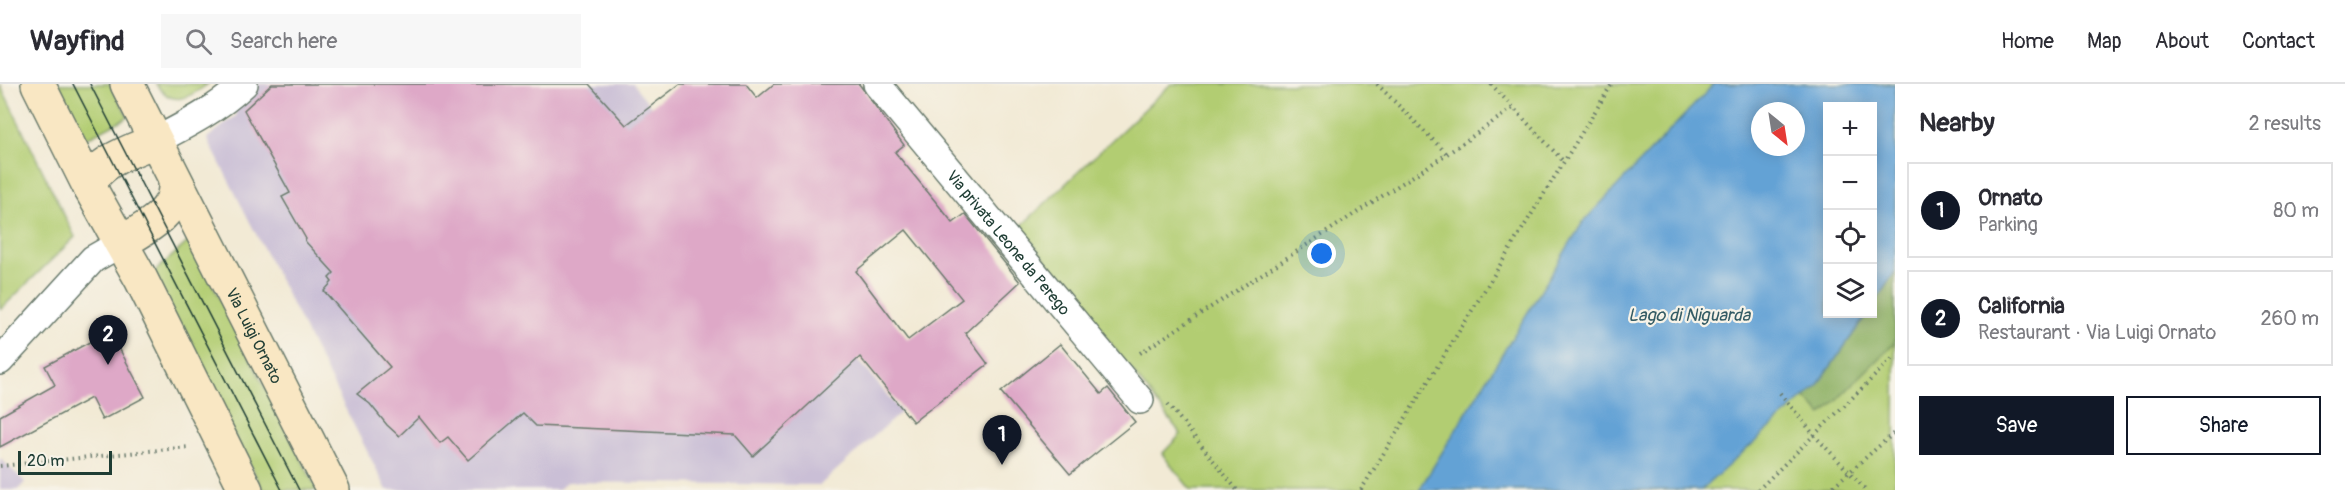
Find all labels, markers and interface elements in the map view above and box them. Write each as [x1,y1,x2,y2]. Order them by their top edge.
search box [161,14,581,68]
text: Wayfind [30,24,125,59]
icon: search [182,25,215,58]
text: Search here [230,27,337,55]
text: Home [2001,28,2054,55]
text: Map [2087,28,2122,55]
text: About [2155,28,2209,55]
text: Contact [2242,28,2315,55]
north arrow [1751,102,1805,156]
map controls [1823,102,1877,318]
button: + [1823,102,1877,156]
text: Nearby [1919,107,1995,139]
text: 2 results [2249,111,2321,136]
button: − [1823,156,1877,210]
street label: Via privata Leone da Perego [942,166,1074,320]
text: Ornato [1978,184,2043,212]
text: 1 [1937,198,1944,223]
text: 80 m [2273,198,2319,223]
button: locate [1823,210,1877,264]
text: Parking [1978,212,2038,237]
your location [1307,239,1336,268]
button: layers [1823,264,1877,318]
street label: Via Luigi Ornato [221,285,286,388]
text: California [1978,292,2065,320]
water label: Lago di Niguarda [1628,304,1752,327]
text: 2 [1935,306,1946,331]
text: 260 m [2260,306,2319,331]
pin: 2 [88,316,128,365]
text: Restaurant · Via Luigi Ornato [1978,320,2216,345]
button: Save [1919,396,2114,455]
button: Share [2126,396,2321,455]
pin: 1 [982,416,1022,465]
scale bar [18,448,112,476]
text: 20 m [27,451,65,471]

